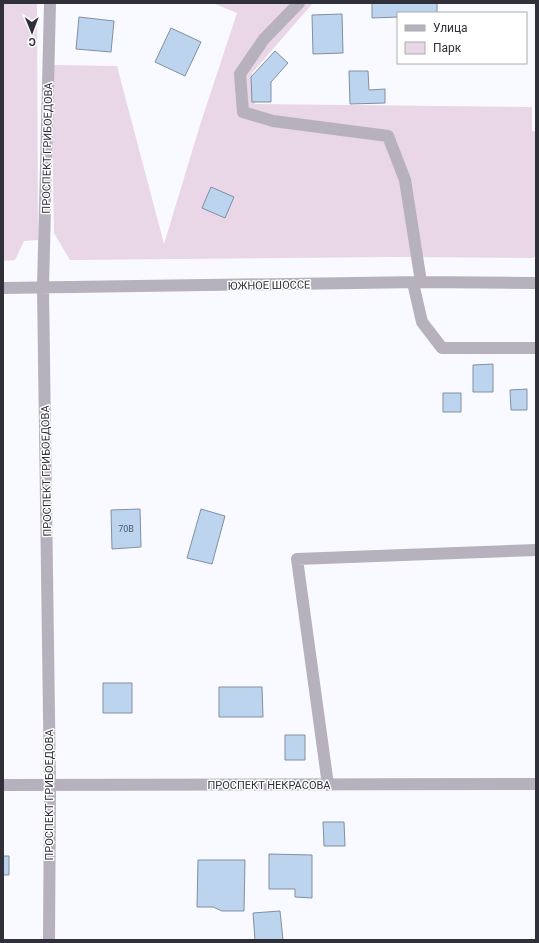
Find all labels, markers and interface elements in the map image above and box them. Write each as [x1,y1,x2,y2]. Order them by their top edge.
north arrow [12,12,52,52]
legend [397,12,527,64]
text: Улица [433,21,468,35]
text: С [28,35,36,48]
text: Парк [433,41,462,55]
street label: ПРОСПЕКТ ГРИБОЕДОВА [40,82,55,214]
street label: ЮЖНОЕ ШОССЕ [228,278,310,293]
street label: ПРОСПЕКТ ГРИБОЕДОВА [39,404,54,537]
house number: 70В [118,524,134,534]
street label: ПРОСПЕКТ ГРИБОЕДОВА [43,729,56,861]
street label: ПРОСПЕКТ НЕКРАСОВА [208,779,331,792]

